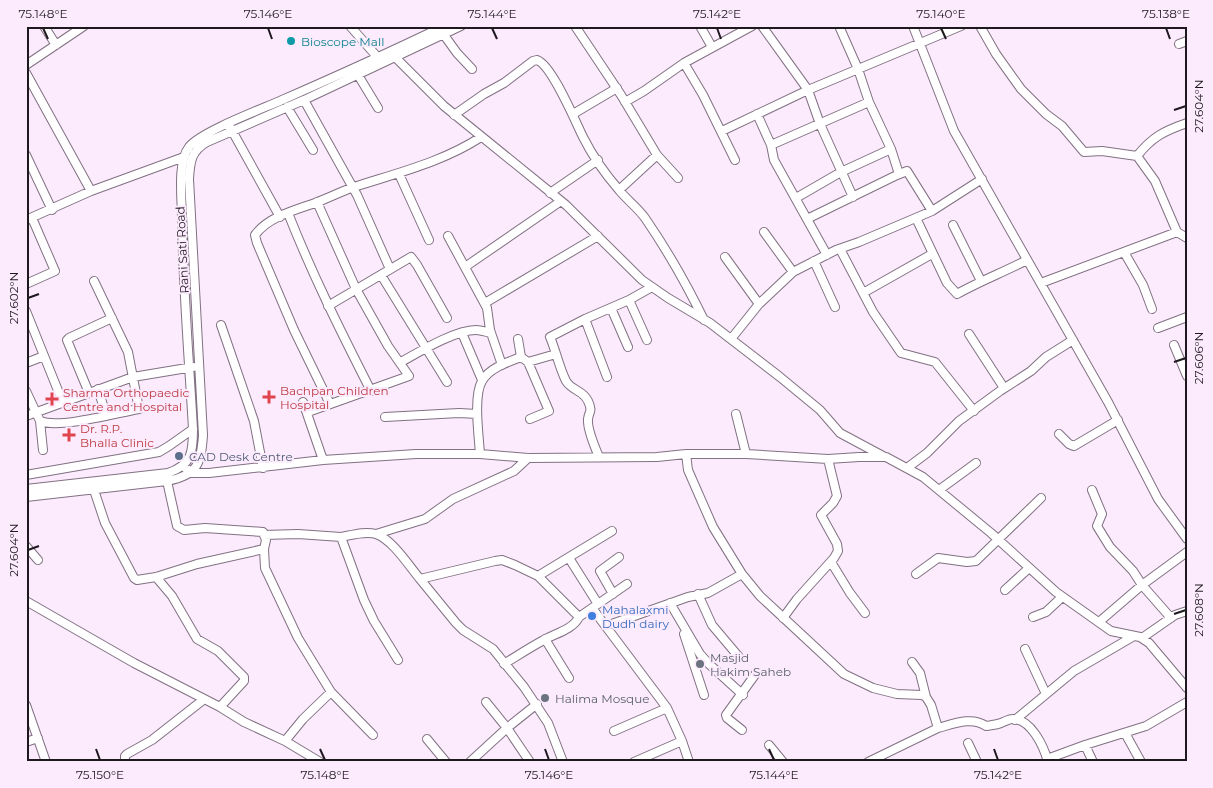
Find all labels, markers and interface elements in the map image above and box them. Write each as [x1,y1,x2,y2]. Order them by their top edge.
text: 75.148°E [18,6,68,21]
text: 75.146°E [244,6,292,21]
text: 75.144°E [468,6,516,21]
text: 75.142°E [693,6,741,21]
text: 75.140°E [916,6,966,21]
text: 75.138°E [1142,6,1190,21]
place label: Bioscope Mall [301,34,384,49]
marker: Bioscope Mall [285,35,297,47]
text: 27.604°N [1191,79,1206,133]
street label: Rani Sati Road [172,206,192,294]
text: 27.602°N [6,272,21,324]
text: 27.606°N [1191,332,1206,384]
place label: Bachpan Children Hospital [280,383,389,412]
place label: Sharma Orthopaedic Centre and Hospital [63,385,190,414]
marker: Bachpan Children Hospital [262,390,276,404]
marker: Sharma Orthopaedic Centre and Hospital [45,392,59,406]
place label: Dr. R.P. Bhalla Clinic [80,421,154,450]
marker: Dr. R.P. Bhalla Clinic [62,428,76,442]
place label: CAD Desk Centre [189,449,293,464]
marker: CAD Desk Centre [173,450,185,462]
text: 27.604°N [6,523,21,577]
text: 27.608°N [1191,583,1206,637]
place label: Mahalaxmi Dudh dairy [602,602,670,631]
marker: Mahalaxmi Dudh dairy [586,610,598,622]
place label: Masjid Hakim Saheb [710,650,791,679]
marker: Masjid Hakim Saheb [694,658,706,670]
place label: Halima Mosque [555,691,650,706]
marker: Halima Mosque [539,692,551,704]
text: 75.150°E [76,767,124,782]
text: 75.148°E [300,767,350,782]
text: 75.146°E [525,767,573,782]
text: 75.144°E [750,767,798,782]
text: 75.142°E [974,767,1022,782]

